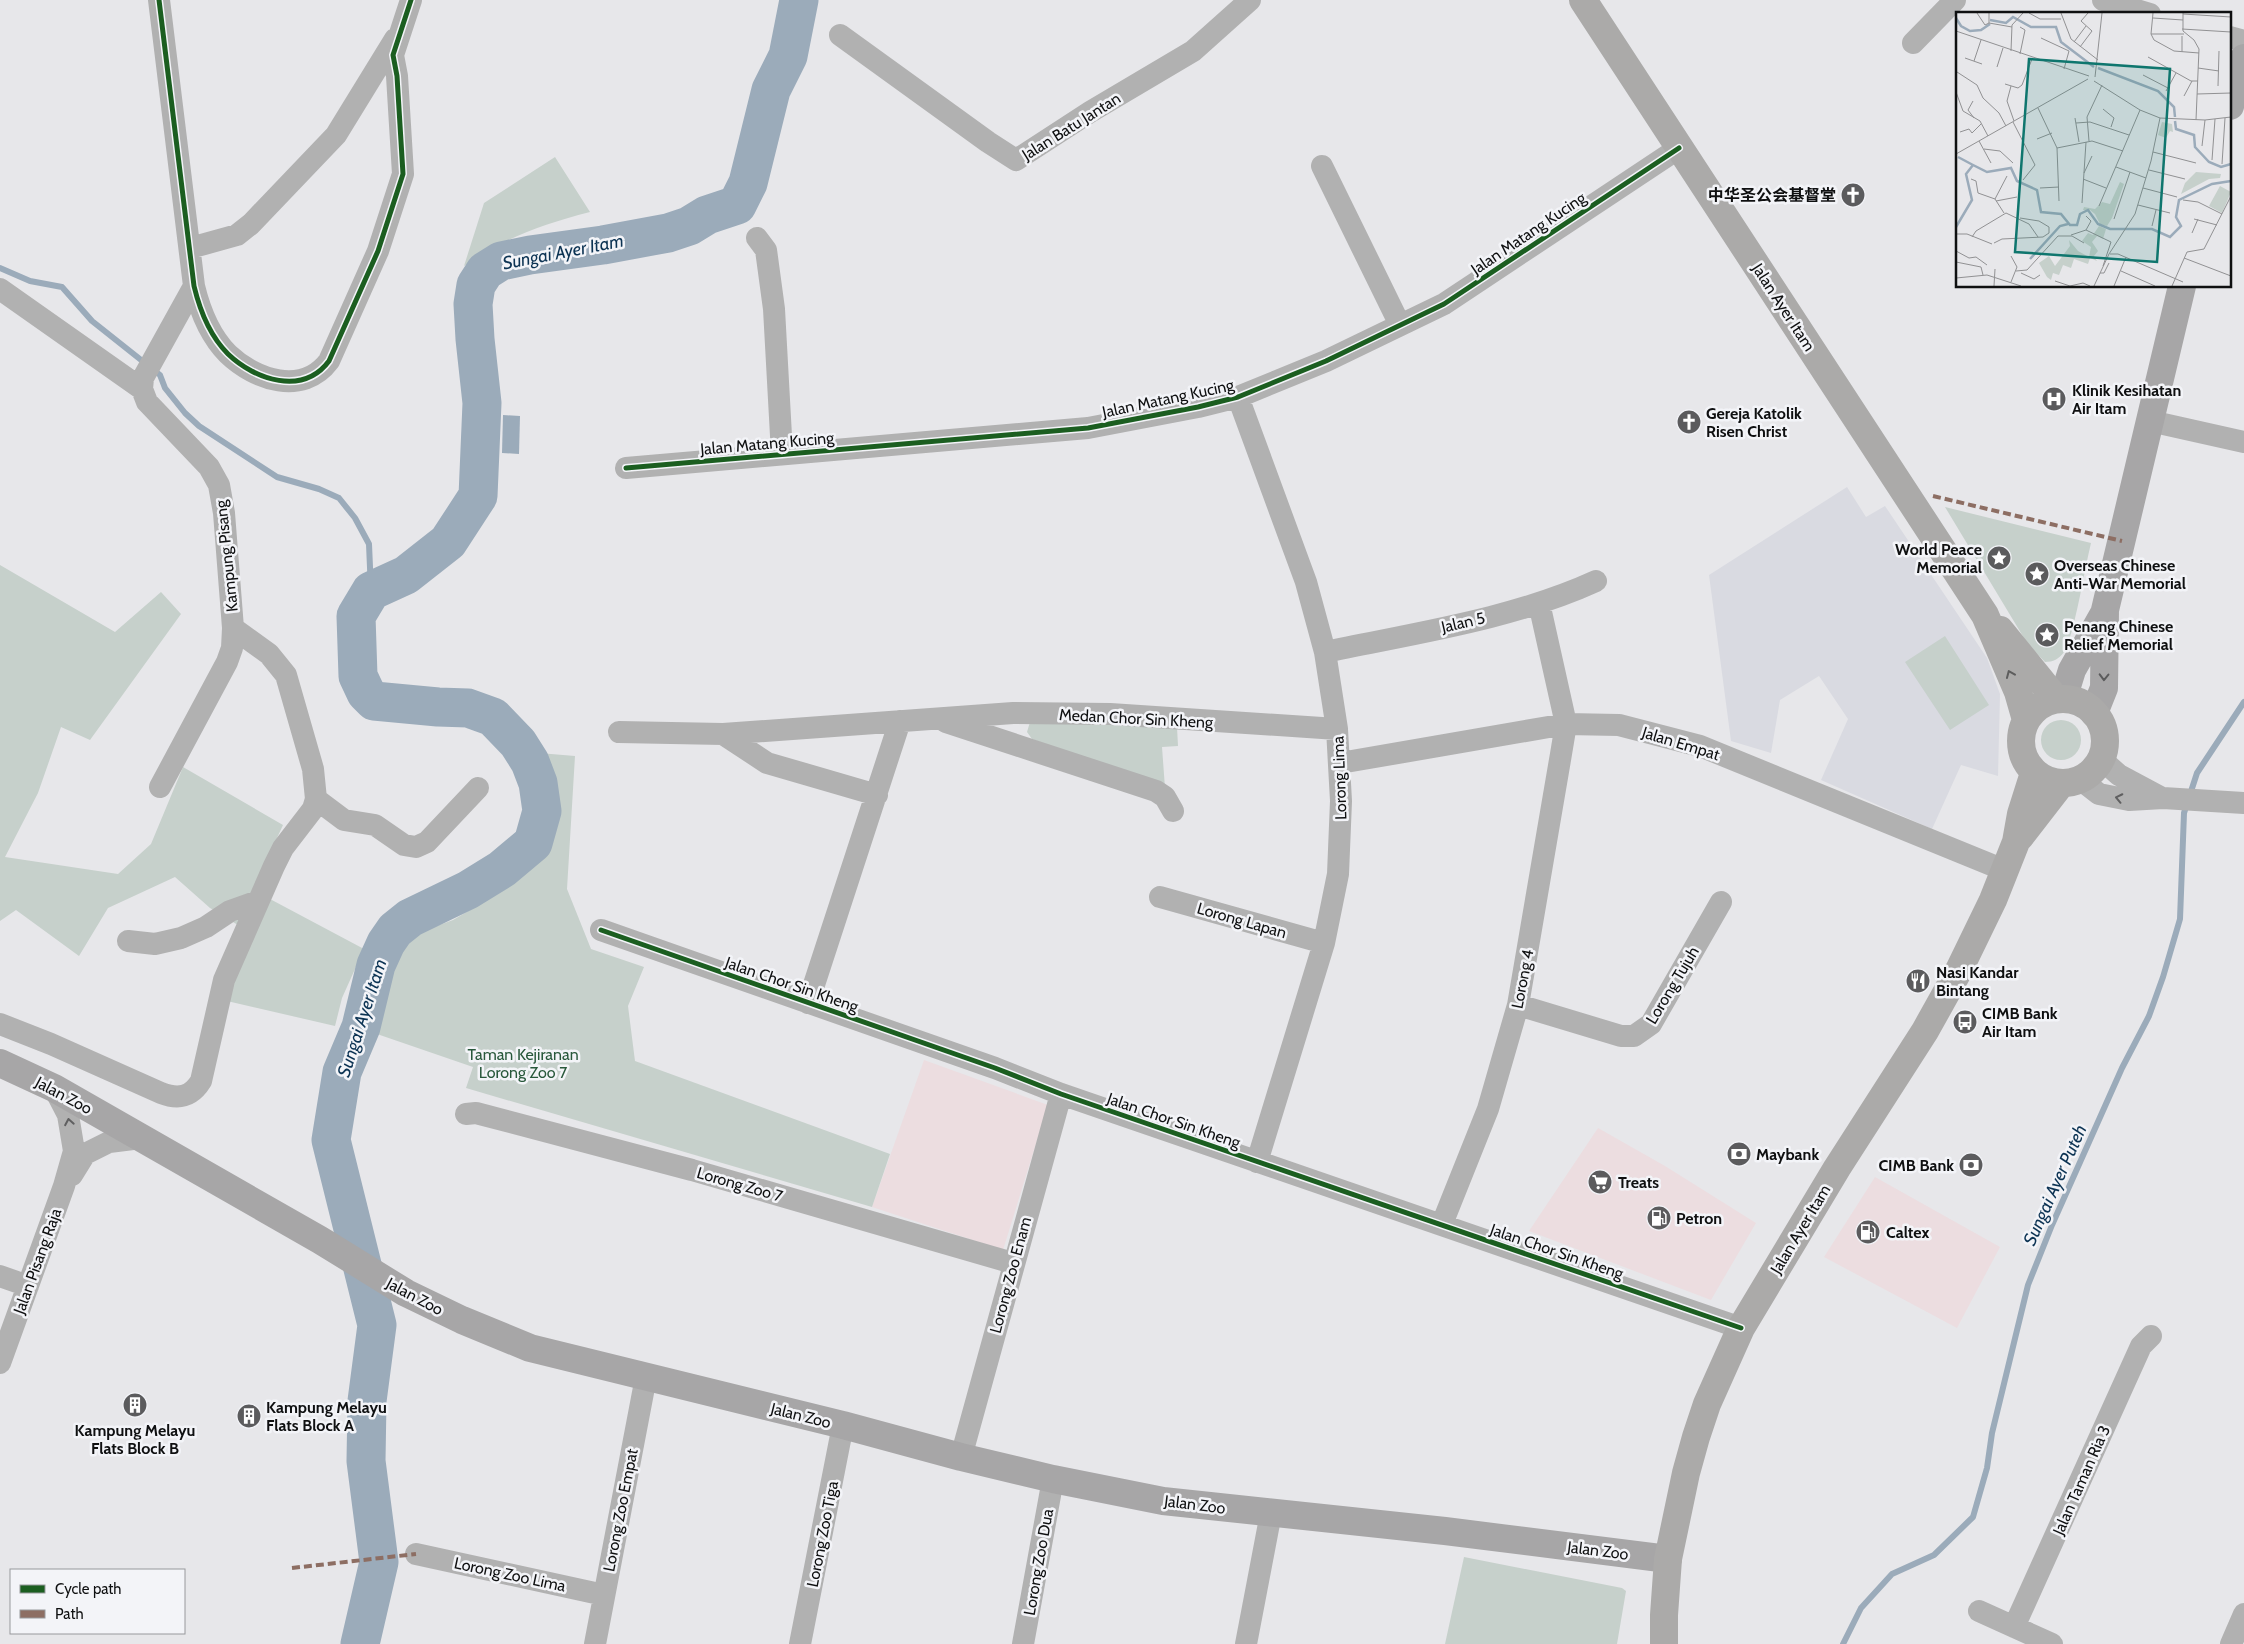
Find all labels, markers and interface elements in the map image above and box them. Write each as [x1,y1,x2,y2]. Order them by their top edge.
inset map [1956,12,2232,288]
street label: Jalan Batu Jantan [1018,89,1124,165]
church icon: 中华圣公会基督堂 [1840,182,1866,208]
place label: 中华圣公会基督堂 [1708,186,1836,205]
street label: Jalan Matang Kucing [1466,187,1590,279]
water label: Sungai Ayer Itam [501,230,625,274]
street label: Jalan Ayer Itam [1748,259,1819,355]
street label: Jalan Matang Kucing [1100,375,1237,422]
place label: Klinik Kesihatan Air Itam [2072,381,2181,418]
hospital icon: Klinik Kesihatan Air Itam [2041,386,2067,412]
place label: Gereja Katolik Risen Christ [1706,404,1802,441]
church icon: Gereja Katolik Risen Christ [1676,409,1702,435]
street label: Jalan Matang Kucing [698,428,836,459]
street label: Kampung Pisang [211,498,242,613]
place label: World Peace Memorial [1895,540,1982,577]
place icon: World Peace Memorial [1986,545,2012,571]
place label: Overseas Chinese Anti-War Memorial [2054,556,2186,593]
place icon: Overseas Chinese Anti-War Memorial [2024,561,2050,587]
street label: Jalan 5 [1438,608,1487,637]
place label: Penang Chinese Relief Memorial [2064,617,2173,654]
place icon: Penang Chinese Relief Memorial [2034,622,2060,648]
one-way arrow [2006,670,2016,679]
one-way arrow [2099,673,2109,681]
street label: Medan Chor Sin Kheng [1059,705,1214,732]
street label: Jalan Empat [1639,722,1723,764]
street label: Lorong Lima [1329,735,1350,820]
one-way arrow [2115,793,2124,804]
street label: Lorong Lapan [1195,899,1289,942]
street label: Lorong Tujuh [1642,943,1703,1027]
street label: Lorong 4 [1507,948,1538,1010]
street label: Jalan Chor Sin Kheng [722,952,862,1017]
water label: Sungai Ayer Itam [333,956,391,1080]
place label: Nasi Kandar Bintang [1936,963,2019,1000]
restaurant icon: Nasi Kandar Bintang [1905,968,1931,994]
place label: CIMB Bank Air Itam [1982,1004,2058,1041]
bus stop icon: CIMB Bank Air Itam [1952,1009,1978,1035]
park label: Taman Kejiranan Lorong Zoo 7 [467,1045,579,1082]
street label: Jalan Zoo [31,1072,96,1118]
street label: Jalan Chor Sin Kheng [1104,1088,1244,1153]
one-way arrow [65,1117,75,1126]
water label: Sungai Ayer Puteh [2019,1121,2091,1249]
bank icon: Maybank [1726,1141,1752,1167]
place label: Maybank [1756,1145,1819,1164]
bank icon: CIMB Bank [1958,1152,1984,1178]
place label: CIMB Bank [1878,1156,1954,1175]
street label: Lorong Zoo 7 [695,1163,785,1206]
supermarket icon: Treats [1587,1169,1613,1195]
place label: Treats [1618,1173,1659,1192]
street label: Jalan Ayer Itam [1766,1181,1834,1278]
street label: Jalan Pisang Raja [9,1205,66,1318]
fuel station icon: Petron [1646,1205,1672,1231]
place label: Petron [1676,1209,1722,1228]
street label: Lorong Zoo Enam [986,1215,1035,1335]
street label: Jalan Chor Sin Kheng [1487,1219,1627,1284]
fuel station icon: Caltex [1855,1219,1881,1245]
place label: Caltex [1886,1223,1930,1242]
street label: Jalan Zoo [382,1273,447,1319]
building icon: Kampung Melayu Flats Block B [122,1392,148,1418]
place label: Kampung Melayu Flats Block A [266,1398,387,1435]
street label: Jalan Zoo [768,1399,833,1432]
building icon: Kampung Melayu Flats Block A [236,1403,262,1429]
place label: Kampung Melayu Flats Block B [75,1421,195,1458]
street label: Jalan Taman Ria 3 [2048,1422,2114,1539]
street label: Lorong Zoo Empat [599,1446,642,1573]
street label: Lorong Zoo Tiga [803,1479,842,1589]
street label: Jalan Zoo [1162,1491,1227,1518]
street label: Lorong Zoo Dua [1020,1507,1057,1617]
street label: Jalan Zoo [1565,1537,1630,1564]
street label: Lorong Zoo Lima [452,1553,568,1596]
legend [10,1569,185,1634]
text: Cycle path [55,1580,121,1598]
text: Path [55,1605,84,1623]

